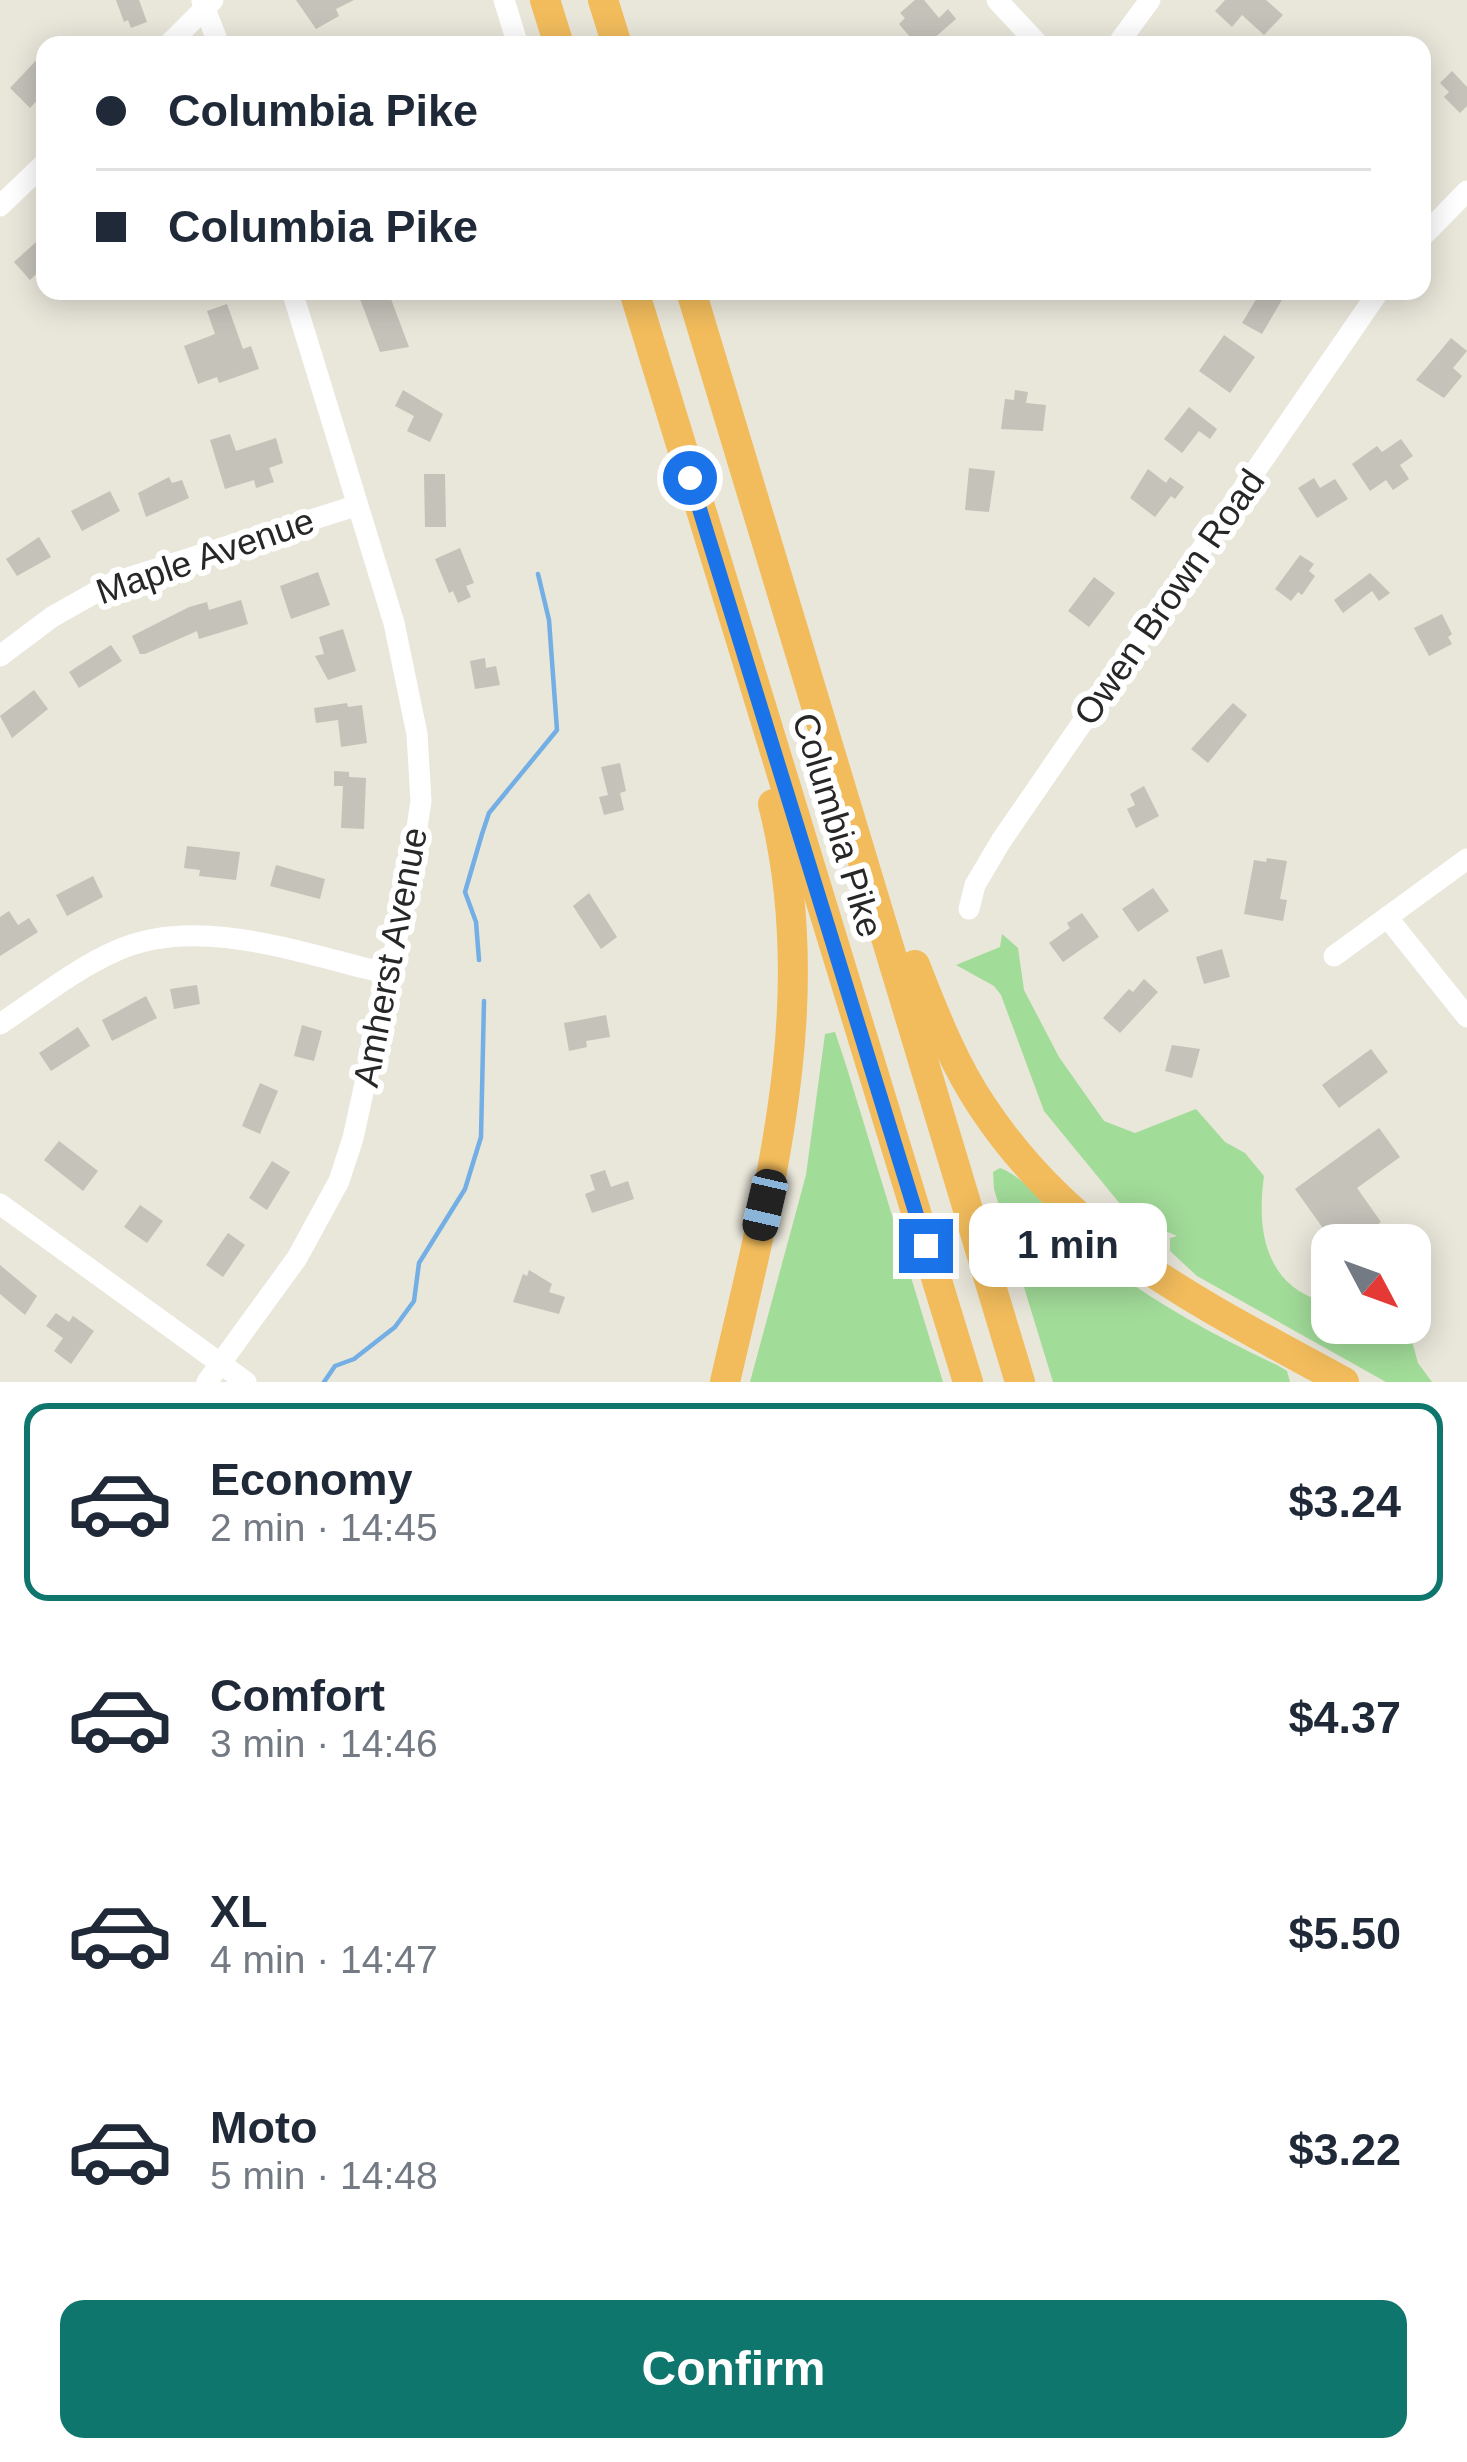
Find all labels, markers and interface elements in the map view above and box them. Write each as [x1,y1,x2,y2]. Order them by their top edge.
text: Columbia Pike [168,85,478,136]
text: Columbia Pike [168,201,478,252]
route start [663,451,717,505]
street label: Owen Brown Road [1066,461,1272,733]
street label: Maple Avenue [91,500,319,612]
street label: Columbia Pike [784,708,892,942]
street label: Amherst Avenue [345,824,435,1090]
car [739,1166,791,1244]
callout: 1 min [968,1204,1166,1288]
route end [899,1219,953,1273]
text: 1 min [1017,1223,1119,1266]
north arrow [1311,1224,1431,1344]
map controls [1311,1224,1431,1344]
icon: car [66,1448,174,1556]
text: Economy [210,1454,413,1505]
text: $3.24 [1288,1476,1401,1527]
text: 2 min · 14:45 [210,1506,438,1549]
icon: car [66,1664,174,1772]
text: Comfort [210,1670,385,1721]
text: $4.37 [1288,1692,1401,1743]
text: 3 min · 14:46 [210,1722,438,1765]
icon: car [66,1880,174,1988]
text: XL [210,1886,268,1937]
text: $5.50 [1288,1908,1401,1959]
text: 4 min · 14:47 [210,1938,438,1981]
icon: car [66,2096,174,2204]
text: Moto [210,2102,317,2153]
text: $3.22 [1288,2124,1401,2175]
text: 5 min · 14:48 [210,2154,438,2197]
button: Confirm [60,2300,1407,2438]

